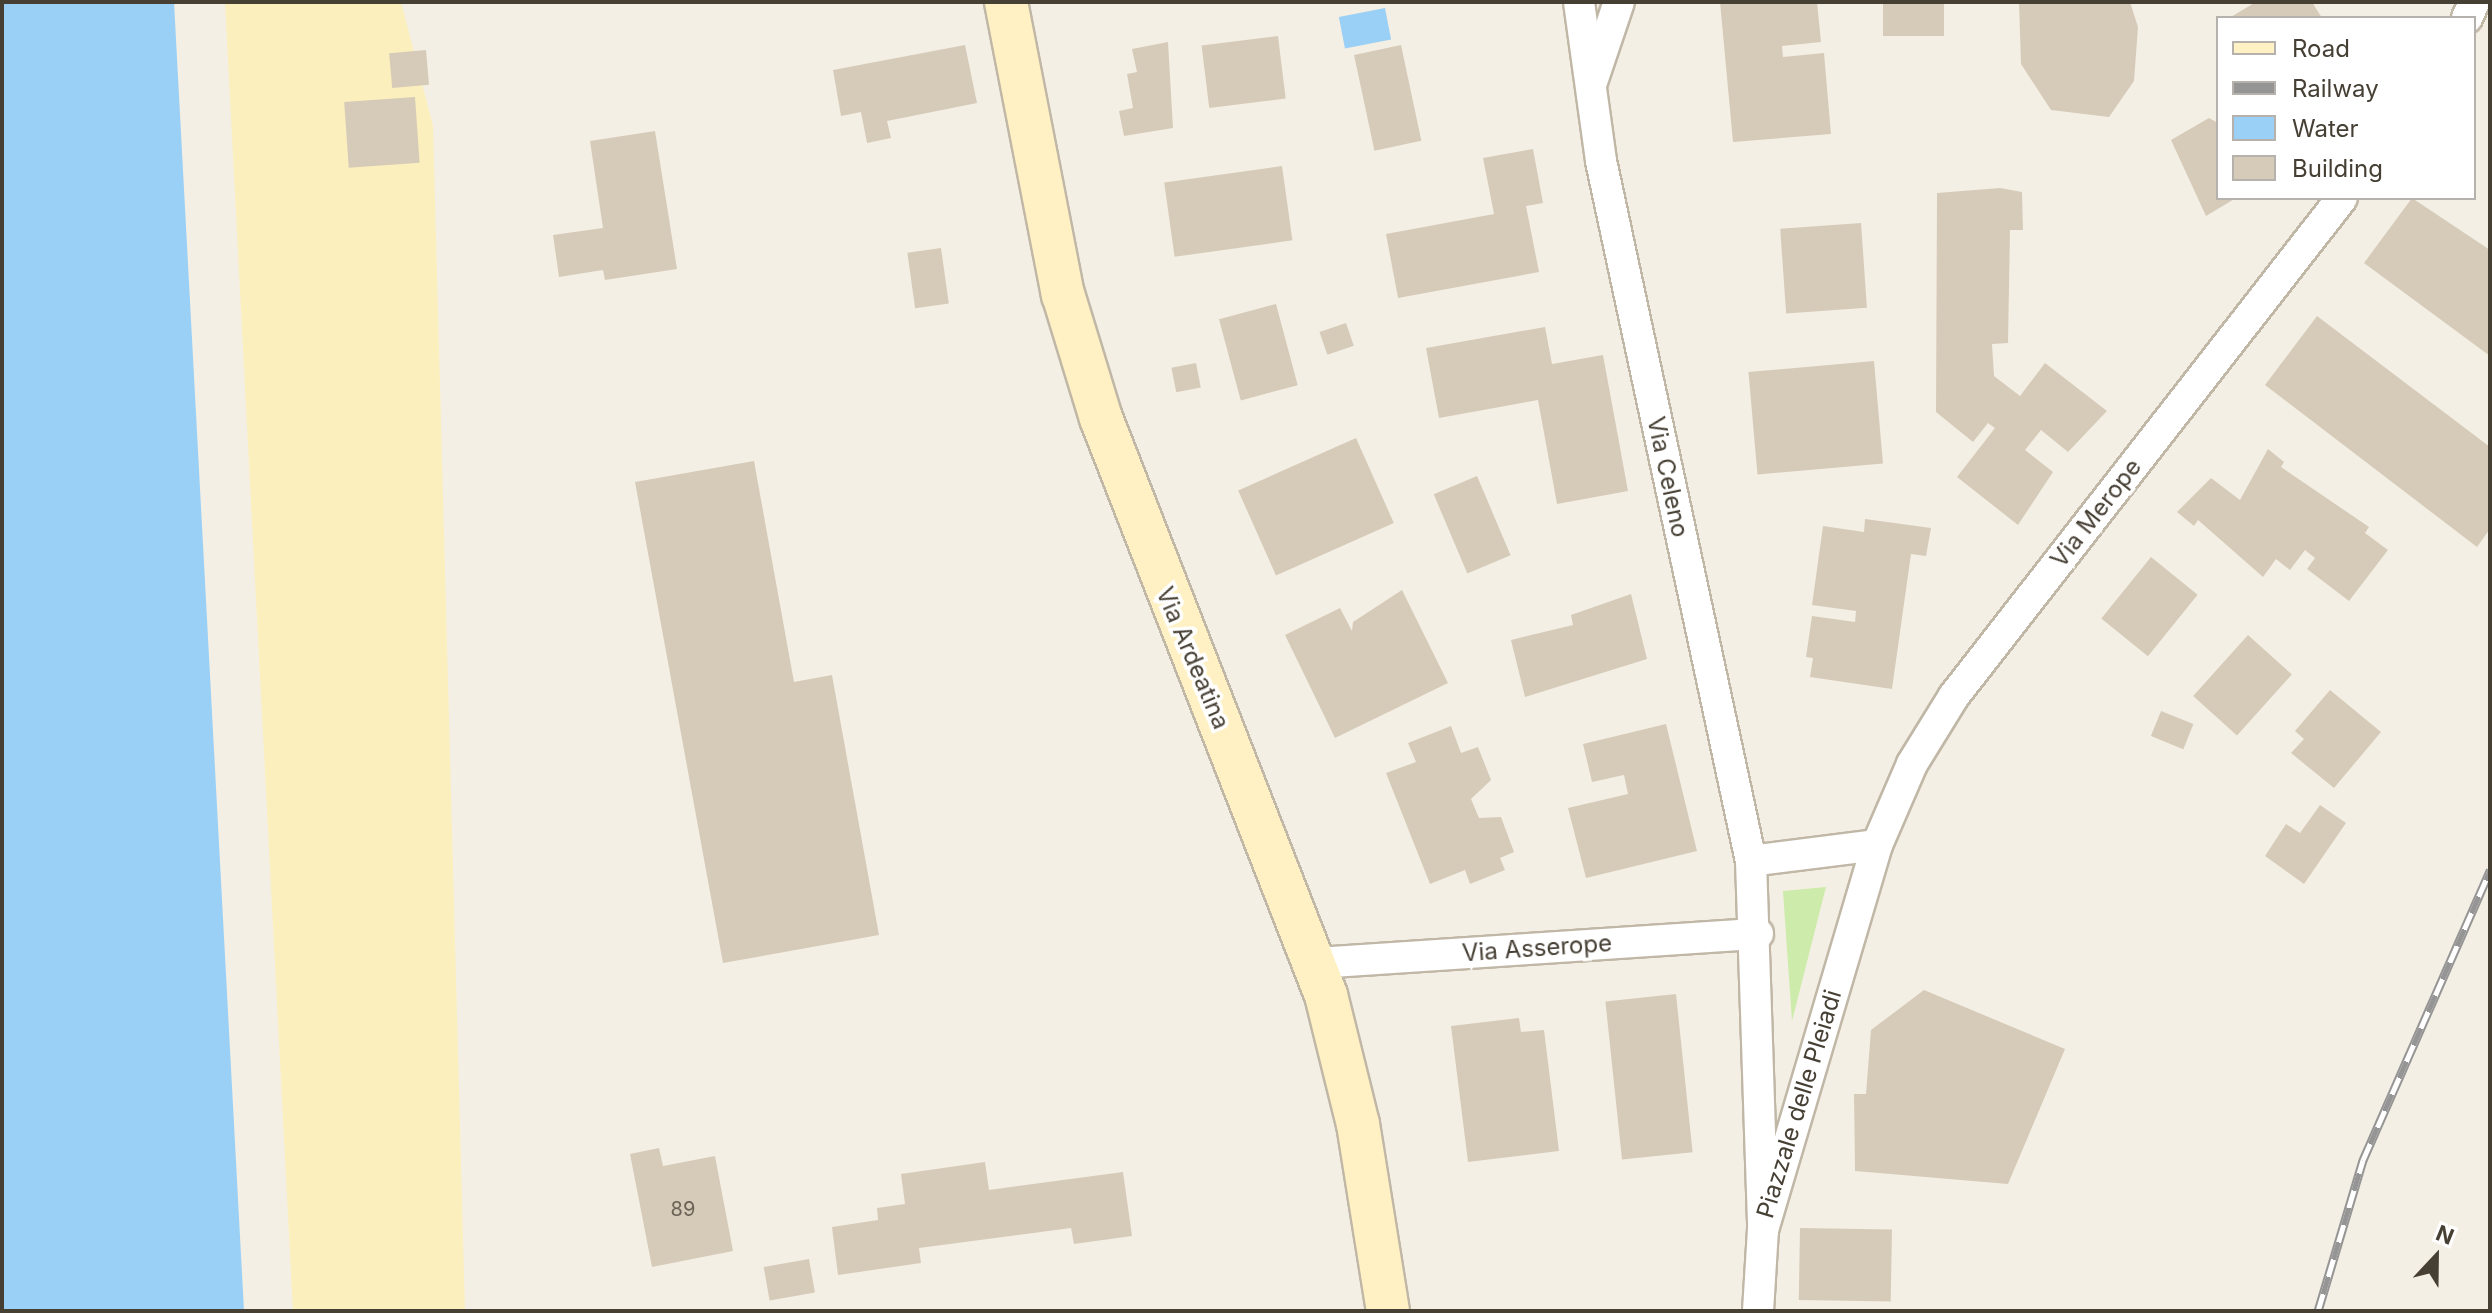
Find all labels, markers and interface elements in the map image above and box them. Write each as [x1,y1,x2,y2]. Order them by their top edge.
legend [2216,16,2476,200]
text: Road [2292,34,2350,63]
text: Railway [2292,74,2379,103]
text: Water [2292,114,2359,143]
text: Building [2292,154,2383,183]
street label: Via Celeno [1641,414,1695,540]
street label: Via Merope [2045,453,2147,573]
street label: Via Ardeatina [1150,583,1236,733]
street label: Via Asserope [1461,928,1613,968]
street label: Piazzale delle Pleiadi [1751,986,1847,1222]
house number: 89 [671,1197,695,1221]
north arrow [2396,1217,2476,1297]
text: N [2432,1220,2458,1250]

